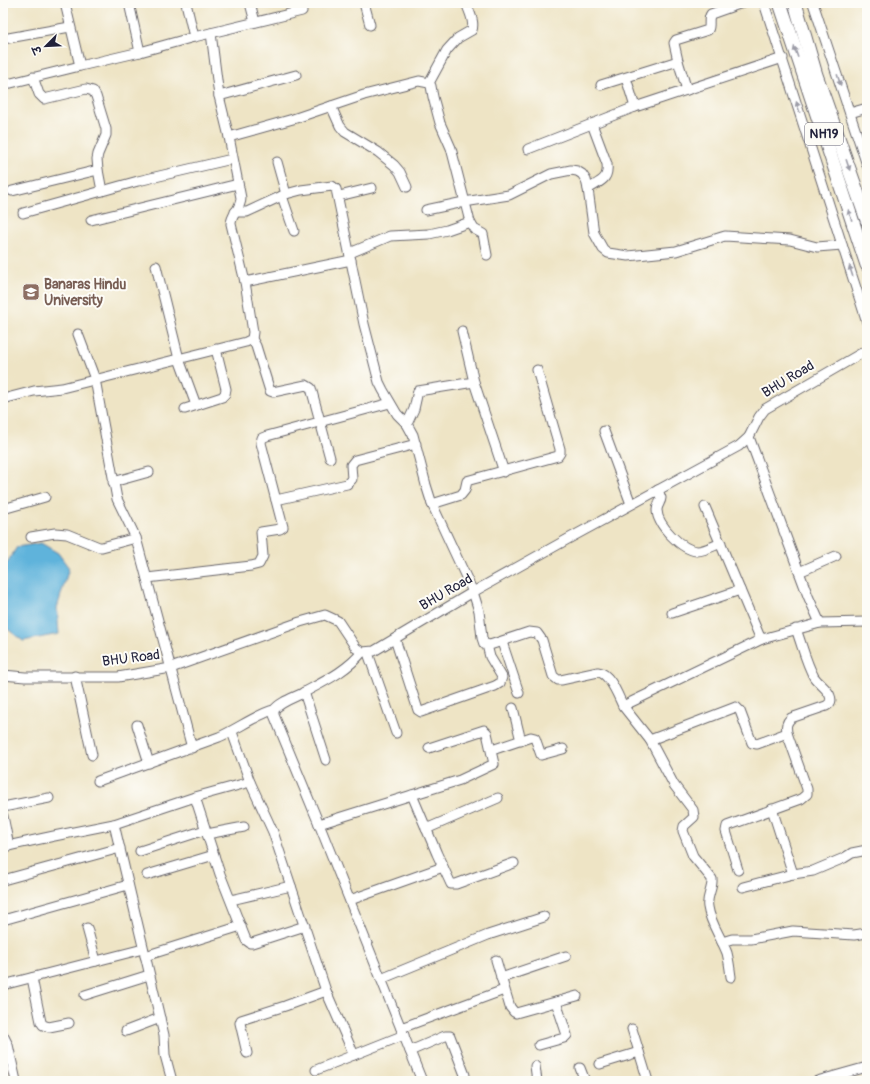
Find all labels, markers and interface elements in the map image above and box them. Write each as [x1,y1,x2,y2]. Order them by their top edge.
north arrow [26,26,66,66]
text: उ [29,42,45,57]
one-way arrow [793,45,799,57]
one-way arrow [836,74,842,86]
one-way arrow [795,101,801,113]
road number: NH19 [805,123,843,145]
one-way arrow [845,159,851,171]
one-way arrow [847,209,853,221]
one-way arrow [847,265,853,277]
place label: Banaras Hindu University [44,276,126,309]
school or university icon: Banaras Hindu University [21,282,41,302]
street label: BHU Road [759,357,817,401]
street label: BHU Road [417,570,476,614]
street label: BHU Road [101,646,161,670]

